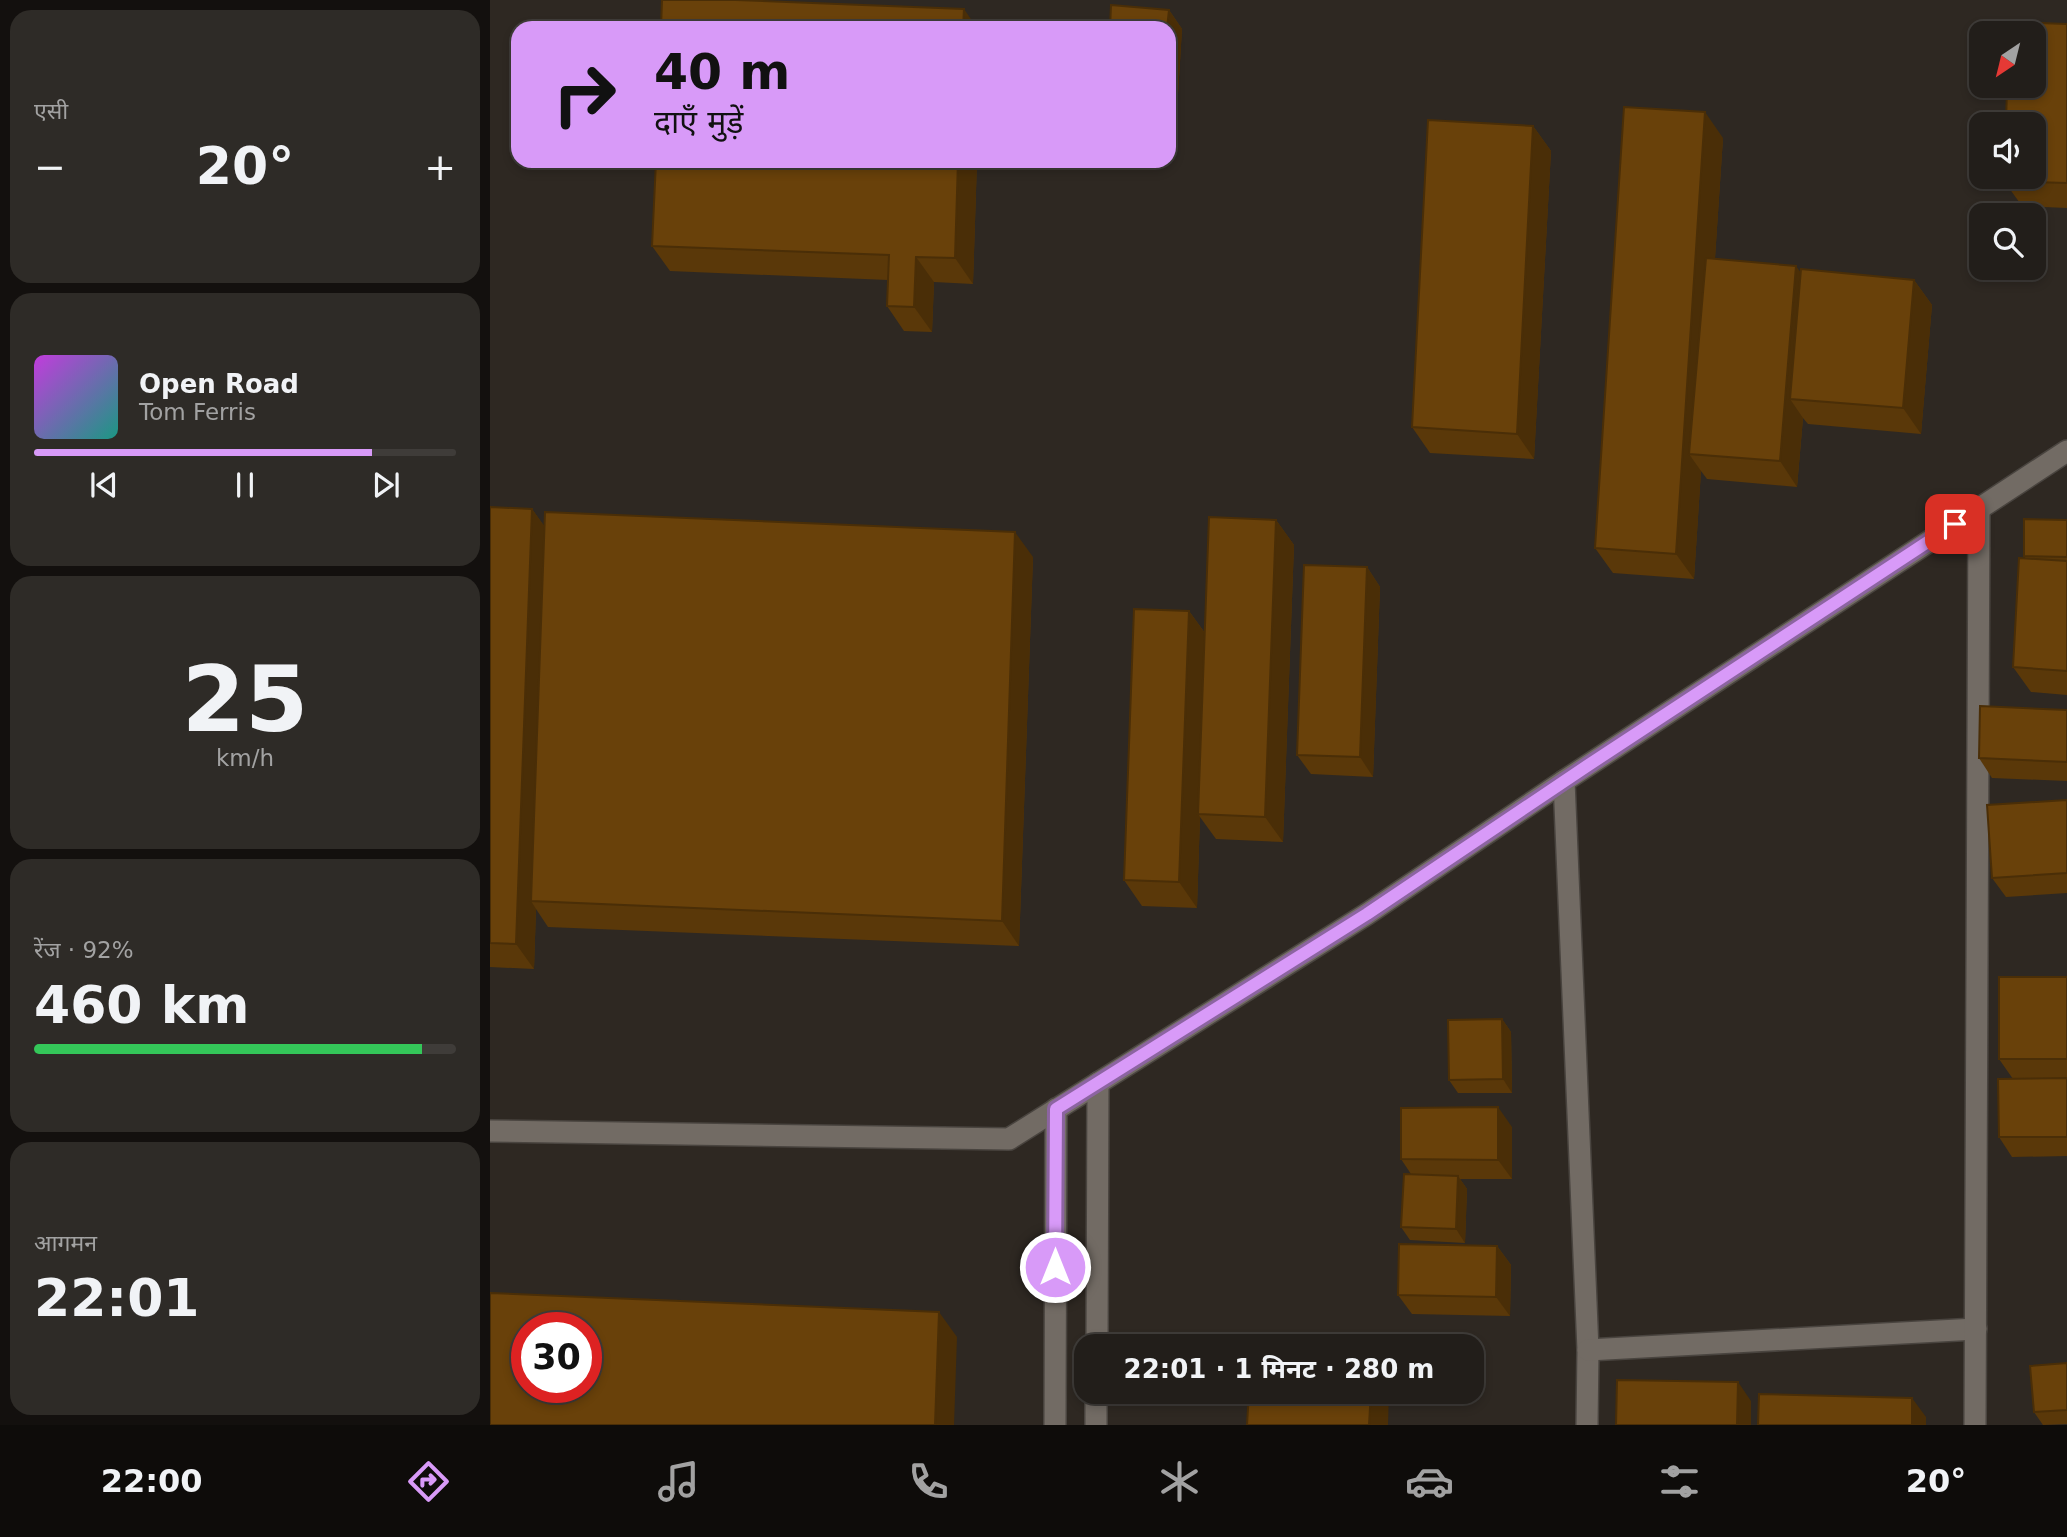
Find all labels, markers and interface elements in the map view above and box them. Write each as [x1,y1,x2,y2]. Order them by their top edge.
north arrow [1969,21,2046,98]
map controls [1969,21,2046,280]
text: 40 m [654,44,790,101]
icon: right [539,49,630,140]
text: एसी [34,98,68,124]
text: दाएँ मुड़ें [654,103,743,141]
button: sound [1969,112,2046,189]
text: 20° [196,136,294,196]
text: − [34,145,66,189]
text: + [424,145,456,189]
button: search [1969,203,2046,280]
text: Open Road [139,369,299,399]
text: Tom Ferris [139,399,256,425]
icon: previous [85,466,123,504]
icon: pause [226,466,264,504]
icon: next [367,466,405,504]
pin [1925,494,1985,554]
icon: arrive [1936,505,1974,543]
text: 25 [182,647,308,752]
text: km/h [216,745,274,771]
text: रेंज · 92% [34,937,134,963]
text: 460 km [34,975,249,1035]
text: आगमन [34,1230,97,1256]
position arrow [1018,1230,1092,1304]
text: 22:01 [34,1268,200,1328]
speed limit sign: 30 [511,1312,602,1403]
text: 22:01 · 1 मिनट · 280 m [1124,1354,1434,1384]
icon: directions [404,1457,453,1506]
icon: music [654,1457,703,1506]
icon: phone [904,1457,953,1506]
icon: climate [1155,1457,1204,1506]
icon: car [1405,1457,1454,1506]
icon: filters [1655,1457,1704,1506]
text: 22:00 [101,1462,203,1500]
text: 20° [1906,1462,1966,1500]

